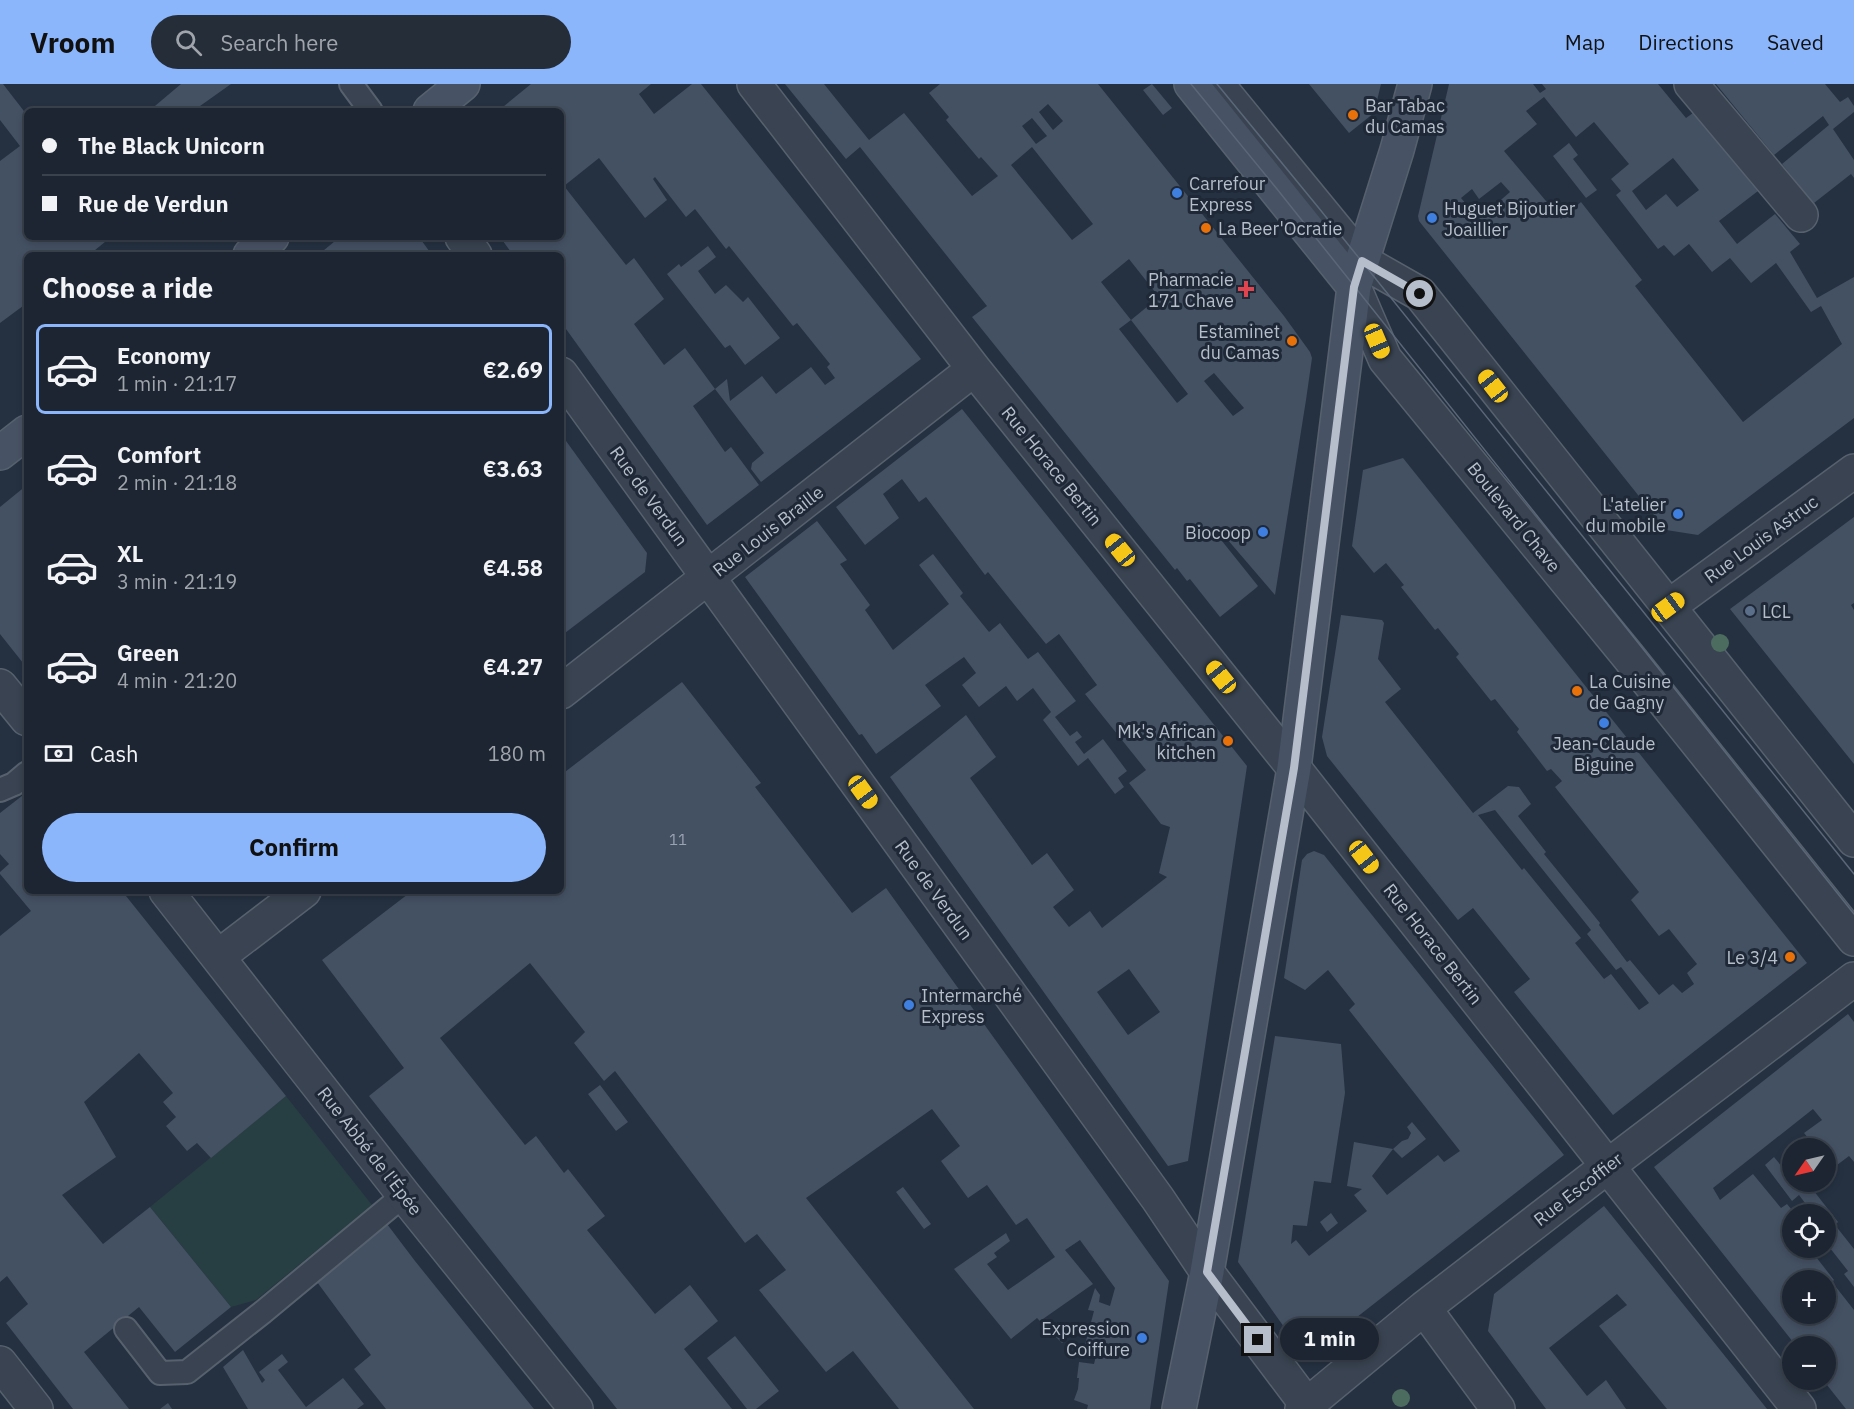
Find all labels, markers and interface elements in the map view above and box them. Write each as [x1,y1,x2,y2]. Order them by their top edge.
search box [151,15,571,69]
text: Vroom [30,24,115,61]
icon: search [172,26,205,59]
text: Search here [220,28,338,57]
text: Map [1565,28,1605,56]
text: Directions [1638,28,1734,56]
text: Saved [1767,28,1824,56]
place label: Bar Tabac du Camas [1365,94,1445,138]
marker: Bar Tabac du Camas [1346,108,1360,122]
text: The Black Unicorn [78,131,265,160]
place label: Carrefour Express [1189,172,1266,216]
marker: Carrefour Express [1170,186,1184,200]
text: Rue de Verdun [78,189,229,218]
place label: Huguet Bijoutier Joaillier [1444,197,1576,241]
marker: Huguet Bijoutier Joaillier [1425,211,1439,225]
place label: La Beer'Ocratie [1218,217,1342,240]
marker: La Beer'Ocratie [1199,221,1213,235]
place label: Pharmacie 171 Chave [1148,268,1234,312]
text: Choose a ride [42,270,213,305]
route start [1406,280,1433,307]
marker: Pharmacie 171 Chave [1239,282,1253,296]
place label: Estaminet du Camas [1198,320,1280,364]
car [1362,321,1392,361]
marker: Estaminet du Camas [1285,334,1299,348]
text: Economy [117,341,211,370]
icon: car [45,342,99,396]
text: €2.69 [483,355,543,384]
car [1475,366,1511,406]
text: 1 min · 21:17 [117,370,237,397]
street label: Rue Horace Bertin [997,402,1107,530]
text: Comfort [117,440,201,469]
icon: car [45,441,99,495]
street label: Rue de Verdun [605,441,693,551]
text: €3.63 [483,454,543,483]
street label: Boulevard Chave [1462,457,1566,577]
text: 2 min · 21:18 [117,469,237,496]
street label: Rue Louis Braille [708,480,828,581]
street label: Rue Louis Astruc [1700,490,1822,588]
place label: L'atelier du mobile [1586,493,1666,537]
marker: L'atelier du mobile [1671,507,1685,521]
place label: Biocoop [1185,521,1251,544]
marker: Biocoop [1256,525,1270,539]
car [1102,530,1138,570]
text: XL [117,539,143,568]
icon: car [45,540,99,594]
text: €4.58 [483,553,543,582]
text: 3 min · 21:19 [117,568,237,595]
car [1648,589,1688,625]
place label: LCL [1762,600,1791,623]
marker: LCL [1743,604,1757,618]
text: Green [117,638,179,667]
icon: car [45,639,99,693]
text: €4.27 [483,652,543,681]
car [1203,657,1239,697]
text: 4 min · 21:20 [117,667,237,694]
place label: La Cuisine de Gagny [1589,670,1671,714]
marker: La Cuisine de Gagny [1570,684,1584,698]
marker: Jean-Claude Biguine [1597,716,1611,730]
place label: Mk's African kitchen [1117,720,1216,764]
place label: Jean-Claude Biguine [1553,732,1655,776]
marker: Mk's African kitchen [1221,734,1235,748]
icon: cash [42,737,75,770]
text: Cash [90,739,139,768]
text: 180 m [488,740,546,767]
car [845,772,881,812]
button: Confirm [42,813,546,882]
house number: 11 [669,830,687,849]
street label: Rue de Verdun [890,835,978,945]
car [1346,837,1382,877]
street label: Rue Horace Bertin [1379,879,1487,1009]
place label: Le 3/4 [1727,946,1778,969]
marker: Le 3/4 [1783,950,1797,964]
place label: Intermarché Express [921,984,1022,1028]
marker: Intermarché Express [902,998,916,1012]
street label: Rue Abbé de l'Épée [313,1082,427,1220]
north arrow [1782,1138,1836,1192]
map controls [1782,1138,1836,1390]
street label: Rue Escoffier [1529,1147,1627,1231]
button: locate [1782,1204,1836,1258]
button: + [1782,1270,1836,1324]
place label: Expression Coiffure [1041,1317,1130,1361]
callout: 1 min [1279,1319,1378,1361]
text: 1 min [1303,1325,1356,1352]
route end [1244,1326,1271,1353]
marker: Expression Coiffure [1135,1331,1149,1345]
button: − [1782,1336,1836,1390]

